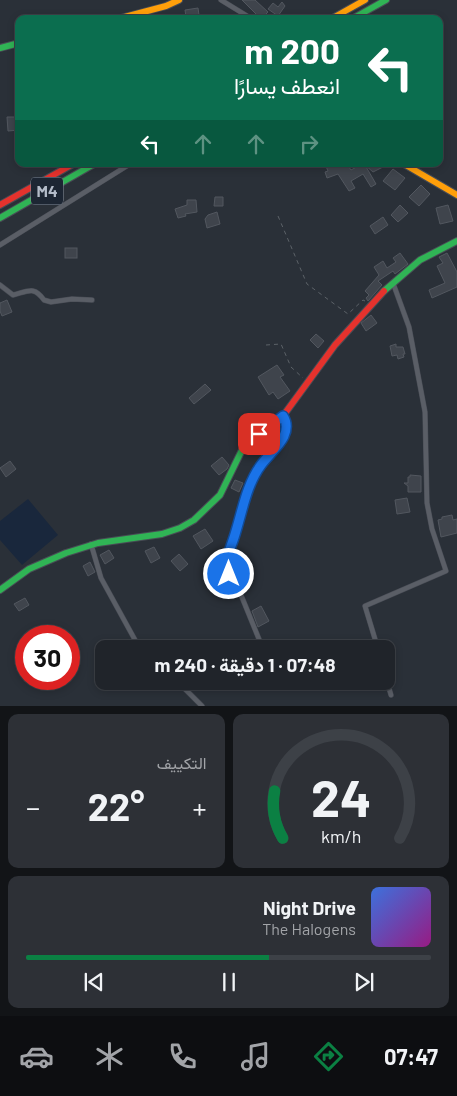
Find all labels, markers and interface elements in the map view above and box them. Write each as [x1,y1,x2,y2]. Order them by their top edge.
text: 200 m [244,29,340,71]
icon: left [358,35,423,100]
text: انعطف يسارًا [234,72,340,98]
icon: left [136,130,164,158]
icon: ahead [189,130,217,158]
icon: ahead [242,130,270,158]
icon: right [295,130,323,158]
road number: M4 [31,178,63,205]
pin [238,413,280,455]
icon: arrive [245,420,273,448]
position arrow [202,547,254,599]
speed limit sign: 30 [15,625,80,690]
text: 07:48 · 1 دقيقة · 240 m [154,653,336,676]
text: التكييف [157,753,207,772]
text: 24 [310,765,371,827]
text: 22° [88,783,145,829]
text: − [26,790,40,824]
text: + [192,790,206,824]
text: km/h [321,825,361,847]
text: Night Drive [263,896,356,919]
text: The Halogens [262,919,356,938]
icon: previous [80,968,108,996]
icon: pause [215,968,243,996]
icon: next [350,968,378,996]
icon: car [19,1039,54,1074]
icon: climate [92,1039,127,1074]
icon: phone [165,1039,200,1074]
icon: music [238,1039,273,1074]
icon: directions [311,1039,346,1074]
text: 07:47 [384,1043,438,1069]

